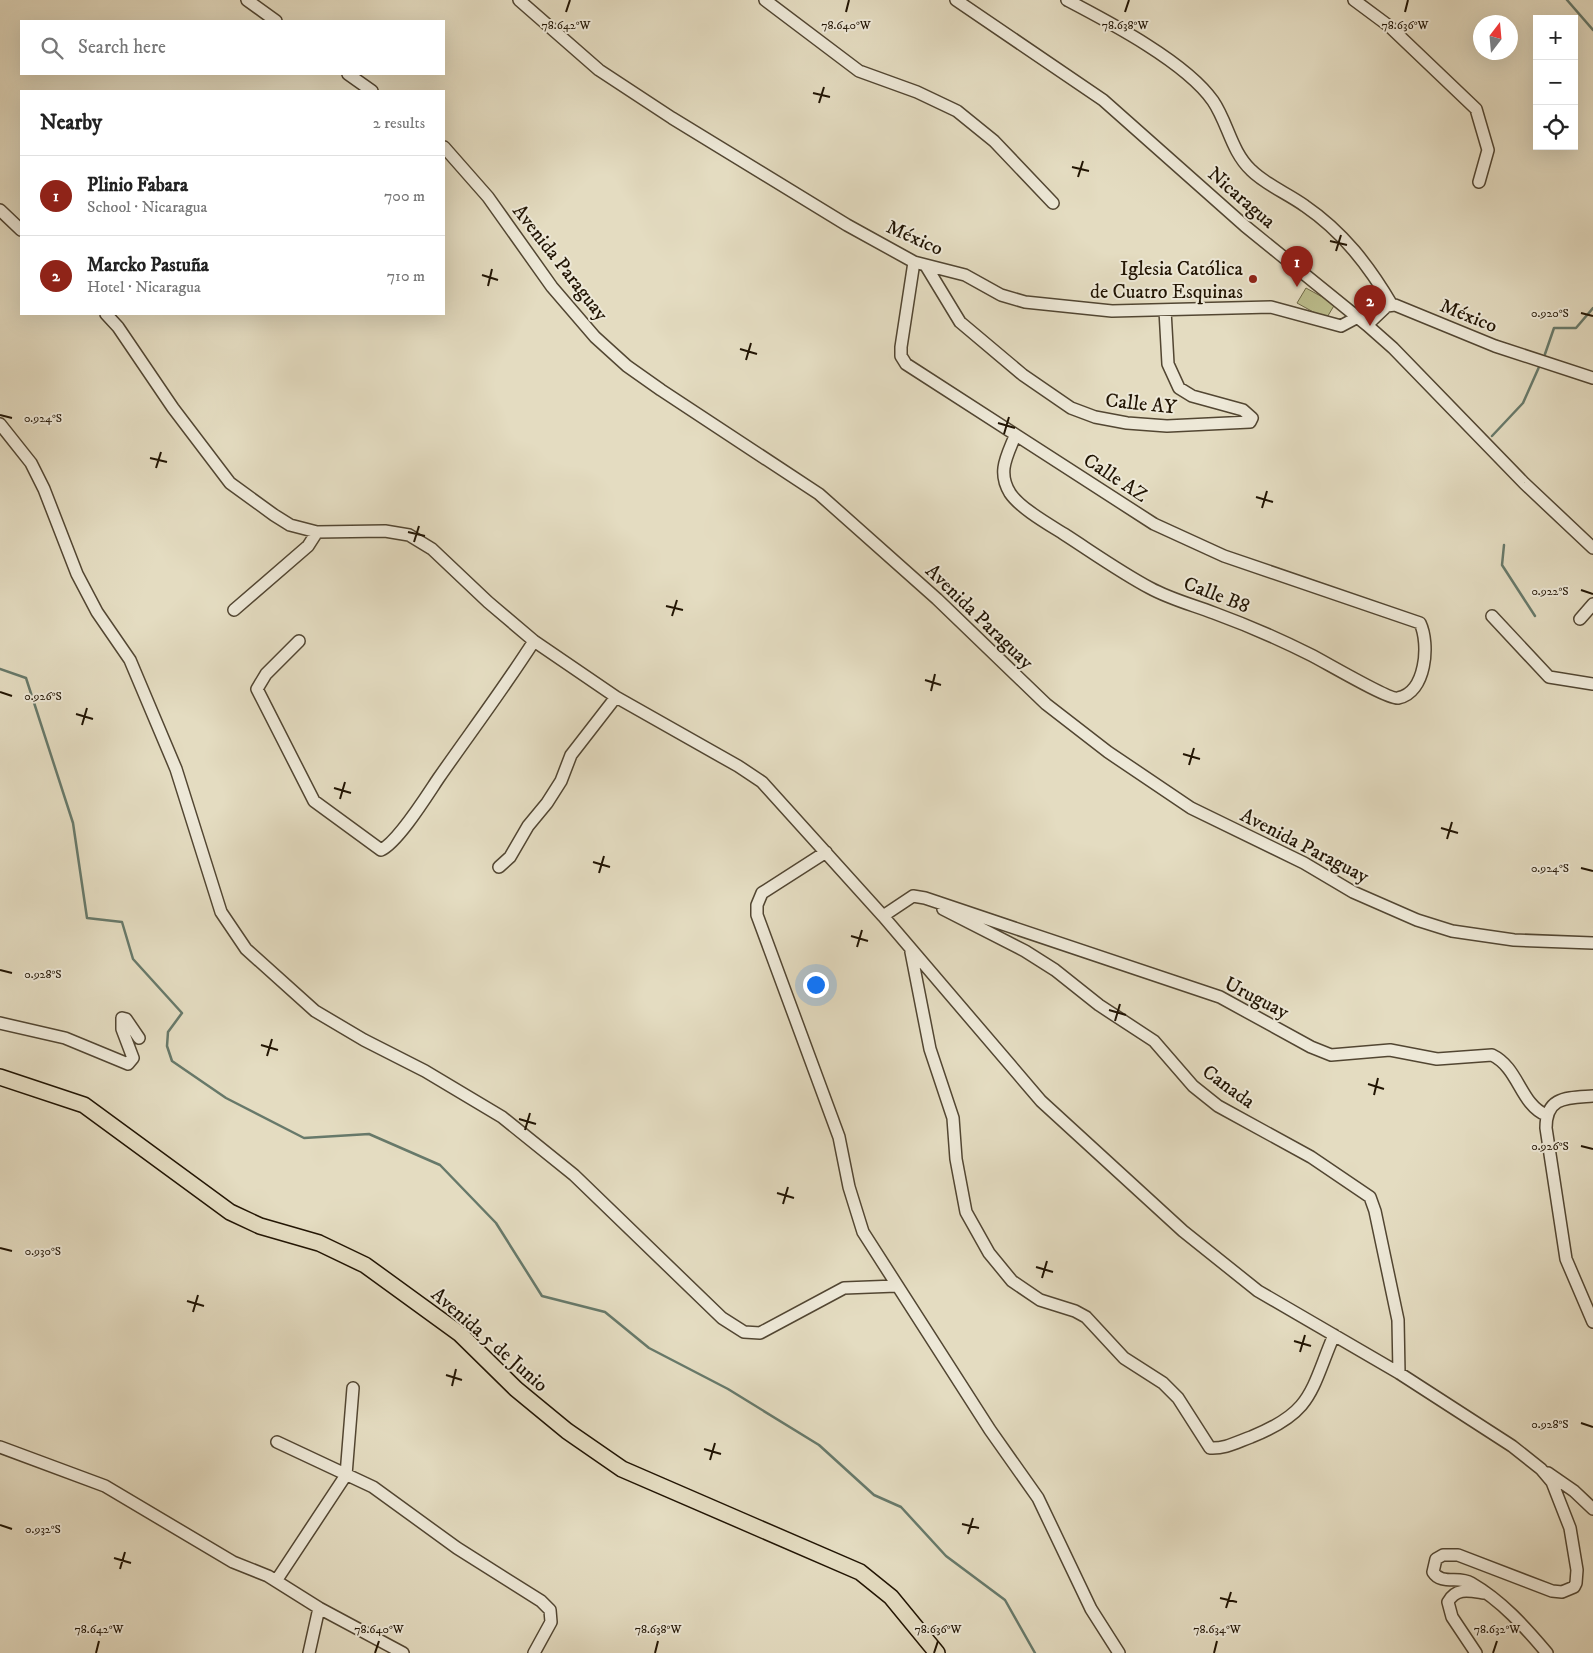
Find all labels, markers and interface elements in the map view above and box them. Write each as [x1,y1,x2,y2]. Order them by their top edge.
north arrow [1473,15,1518,60]
map controls [1533,15,1578,150]
button: + [1533,15,1578,60]
text: 78.642°W [541,18,592,33]
text: 78.640°W [821,18,872,33]
text: 78.638°W [1102,18,1149,33]
text: 78.636°W [1382,18,1429,33]
search box [20,20,445,75]
icon: search [38,34,66,62]
text: Search here [78,36,166,59]
button: − [1533,60,1578,105]
button: locate [1533,105,1578,150]
text: Nearby [40,110,102,136]
text: 2 results [373,113,425,133]
street label: Nicaragua [1202,162,1281,235]
text: Plinio Fabara [87,174,188,197]
text: 1 [53,186,59,206]
text: 700 m [384,186,425,206]
text: School · Nicaragua [87,197,207,217]
street label: Avenida Paraguay [507,200,613,327]
street label: México [882,215,947,262]
pin: 1 [1281,246,1313,287]
text: Marcko Pastuña [87,254,209,277]
place label: Iglesia Católica de Cuatro Esquinas [1090,257,1243,305]
text: 2 [52,266,60,286]
text: 710 m [387,266,425,286]
marker: Iglesia Católica de Cuatro Esquinas [1247,273,1259,285]
text: Hotel · Nicaragua [87,277,201,297]
pin: 2 [1354,285,1386,326]
street label: México [1436,294,1501,339]
text: 0.920°S [1531,306,1569,321]
street label: Calle AY [1104,388,1178,421]
text: 0.924°S [24,411,62,426]
street label: Calle AZ [1078,448,1152,508]
street label: Avenida Paraguay [920,559,1039,675]
street label: Calle B8 [1180,571,1253,619]
text: 0.922°S [1531,584,1569,599]
text: 0.926°S [24,689,62,704]
street label: Avenida Paraguay [1236,803,1373,890]
text: 0.924°S [1531,861,1569,876]
text: 0.928°S [24,967,62,982]
street label: Uruguay [1220,971,1293,1025]
your location [803,972,829,998]
street label: Canada [1197,1060,1260,1115]
text: 0.926°S [1531,1139,1569,1154]
text: 0.930°S [25,1244,61,1259]
street label: Avenida 5 de Junio [425,1282,553,1398]
text: 0.928°S [1531,1417,1569,1432]
text: 0.932°S [25,1522,61,1537]
text: 78.642°W [74,1622,125,1637]
text: 78.640°W [354,1622,405,1637]
text: 78.638°W [635,1622,682,1637]
text: 78.636°W [915,1622,962,1637]
text: 78.634°W [1193,1622,1242,1637]
text: 78.632°W [1474,1622,1521,1637]

